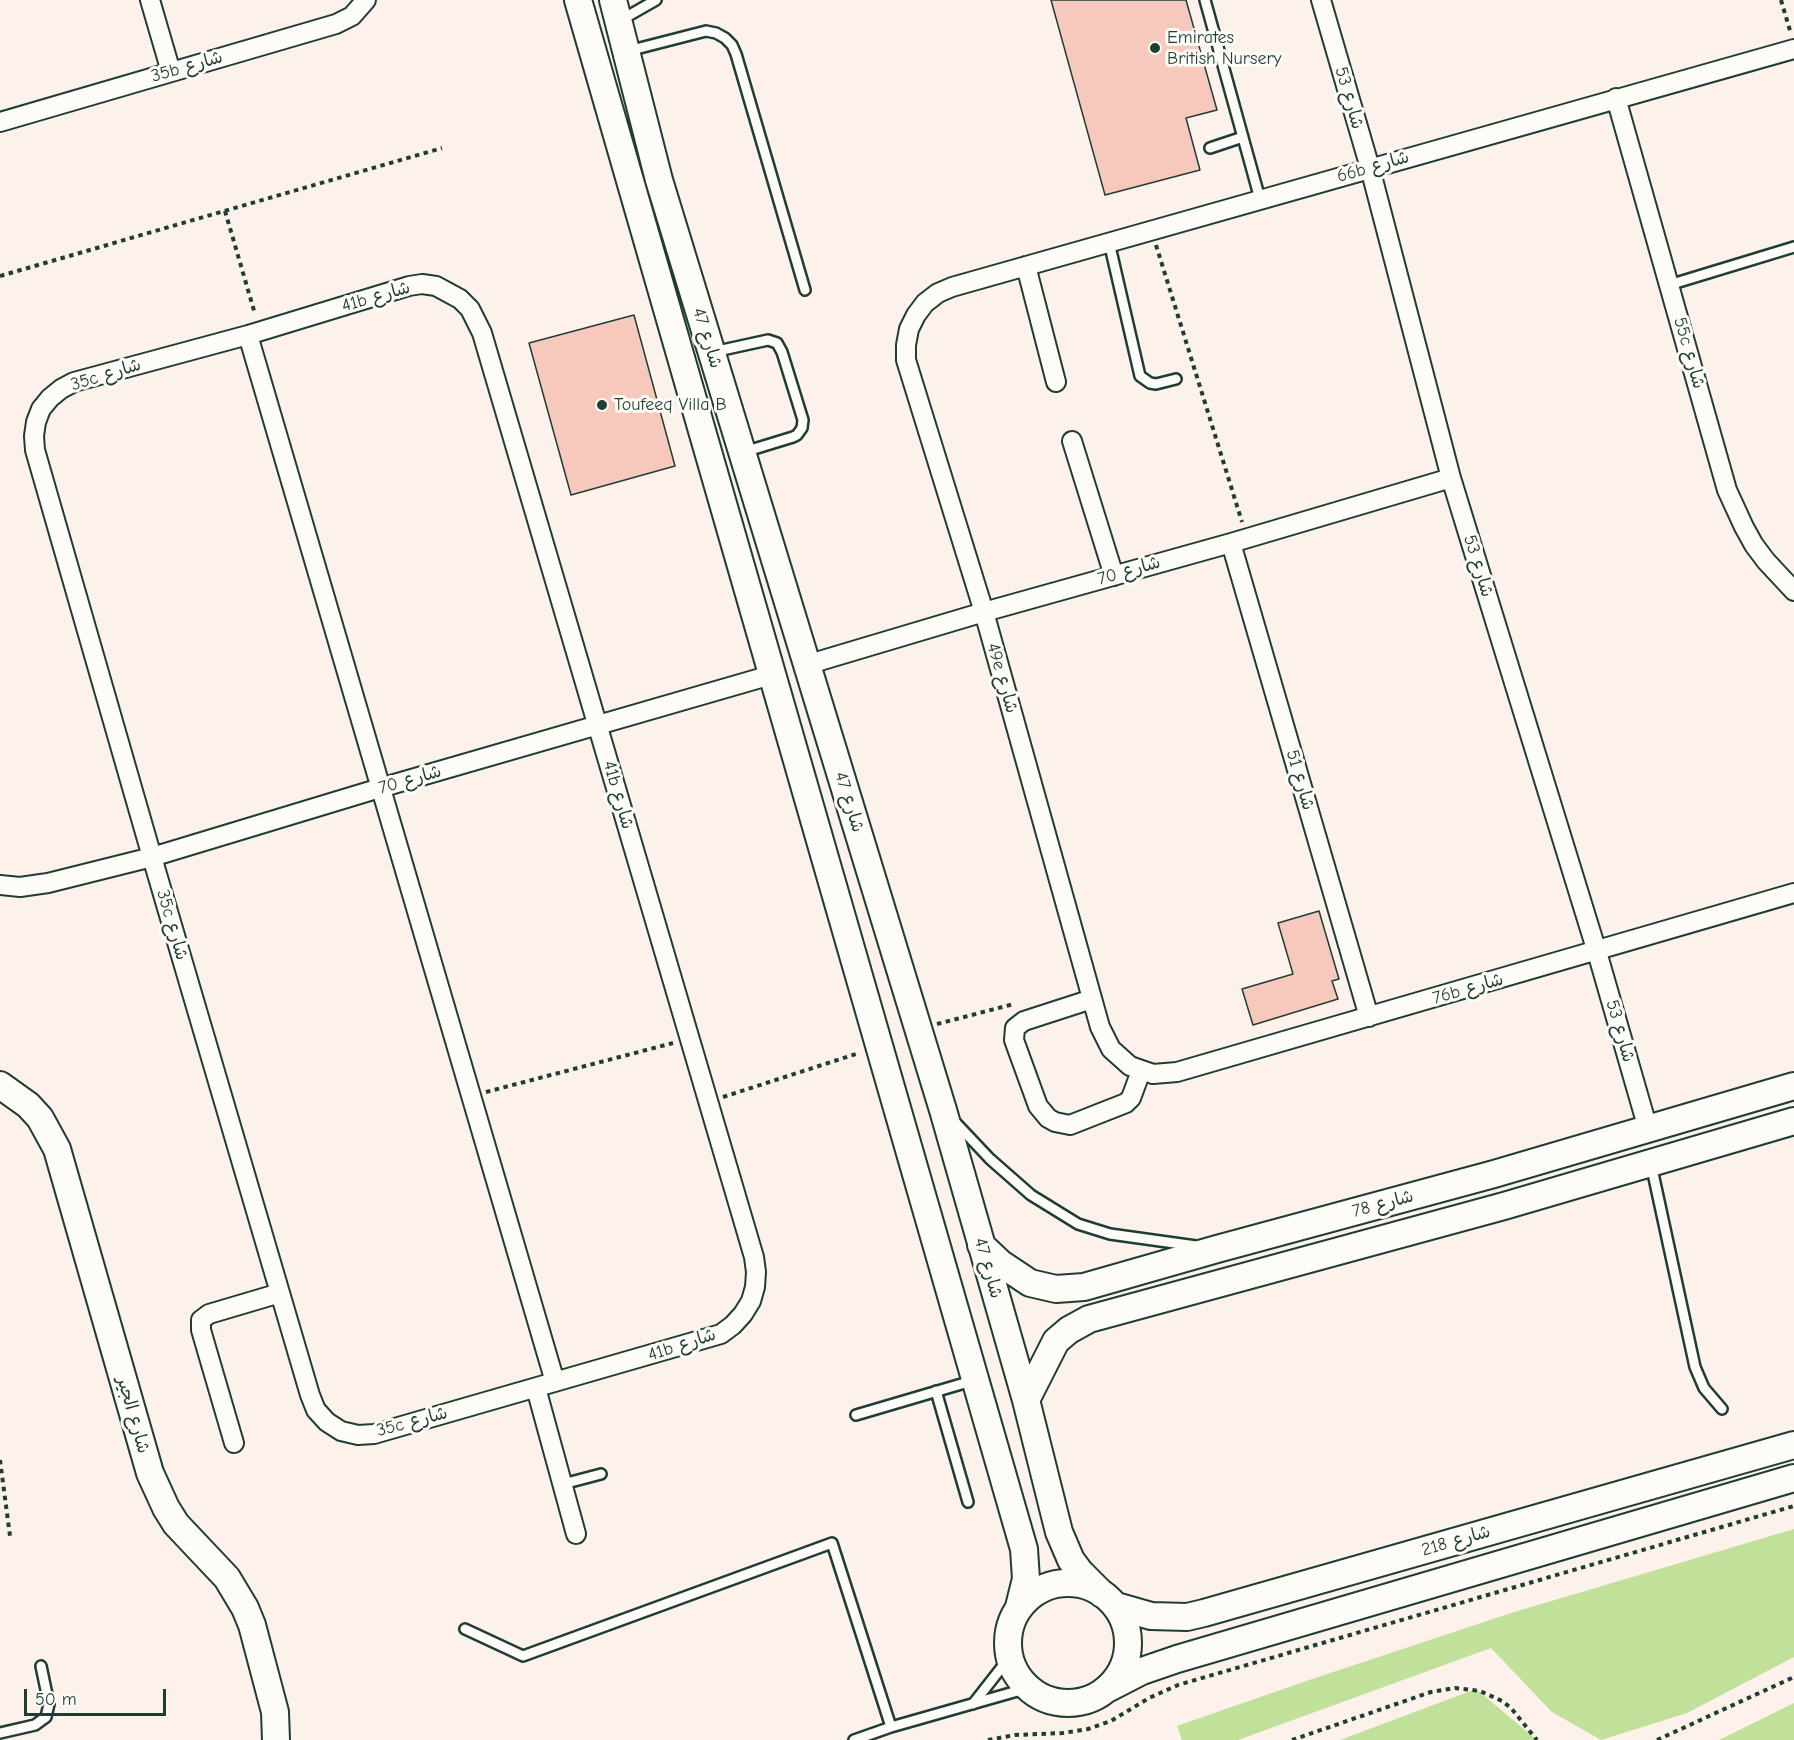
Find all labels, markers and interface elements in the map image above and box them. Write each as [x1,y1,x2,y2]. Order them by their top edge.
place label: Emirates British Nursery [1167,27,1282,70]
marker: Emirates British Nursery [1148,41,1162,55]
street label: 35b شارع [149,46,225,88]
street label: شارع 53 [1330,64,1368,132]
street label: 66b شارع [1334,146,1412,188]
street label: 41b شارع [339,277,413,317]
street label: شارع 47 [688,305,726,371]
street label: 55c شارع [1669,315,1709,391]
street label: 35c شارع [68,354,144,396]
place label: Toufeeq Villa B [614,394,727,416]
marker: Toufeeq Villa B [595,398,609,412]
street label: شارع 53 [1458,532,1498,600]
street label: شارع 70 [1095,552,1163,590]
street label: 49e شارع [982,640,1022,716]
street label: شارع 51 [1281,747,1319,813]
street label: 41b شارع [598,758,638,832]
street label: شارع 70 [376,761,444,799]
street label: شارع 47 [830,769,868,835]
street label: 35c شارع [152,887,192,963]
street label: 76b شارع [1430,969,1506,1009]
street label: شارع 53 [1601,997,1639,1065]
street label: شارع 78 [1350,1185,1416,1223]
street label: شارع 47 [969,1235,1007,1301]
street label: 41b شارع [645,1324,719,1366]
street label: شارع الجير [112,1374,154,1456]
street label: 35c شارع [374,1402,450,1442]
street label: شارع 218 [1419,1521,1493,1561]
scale bar [27,1677,170,1715]
text: 50 m [35,1689,77,1710]

